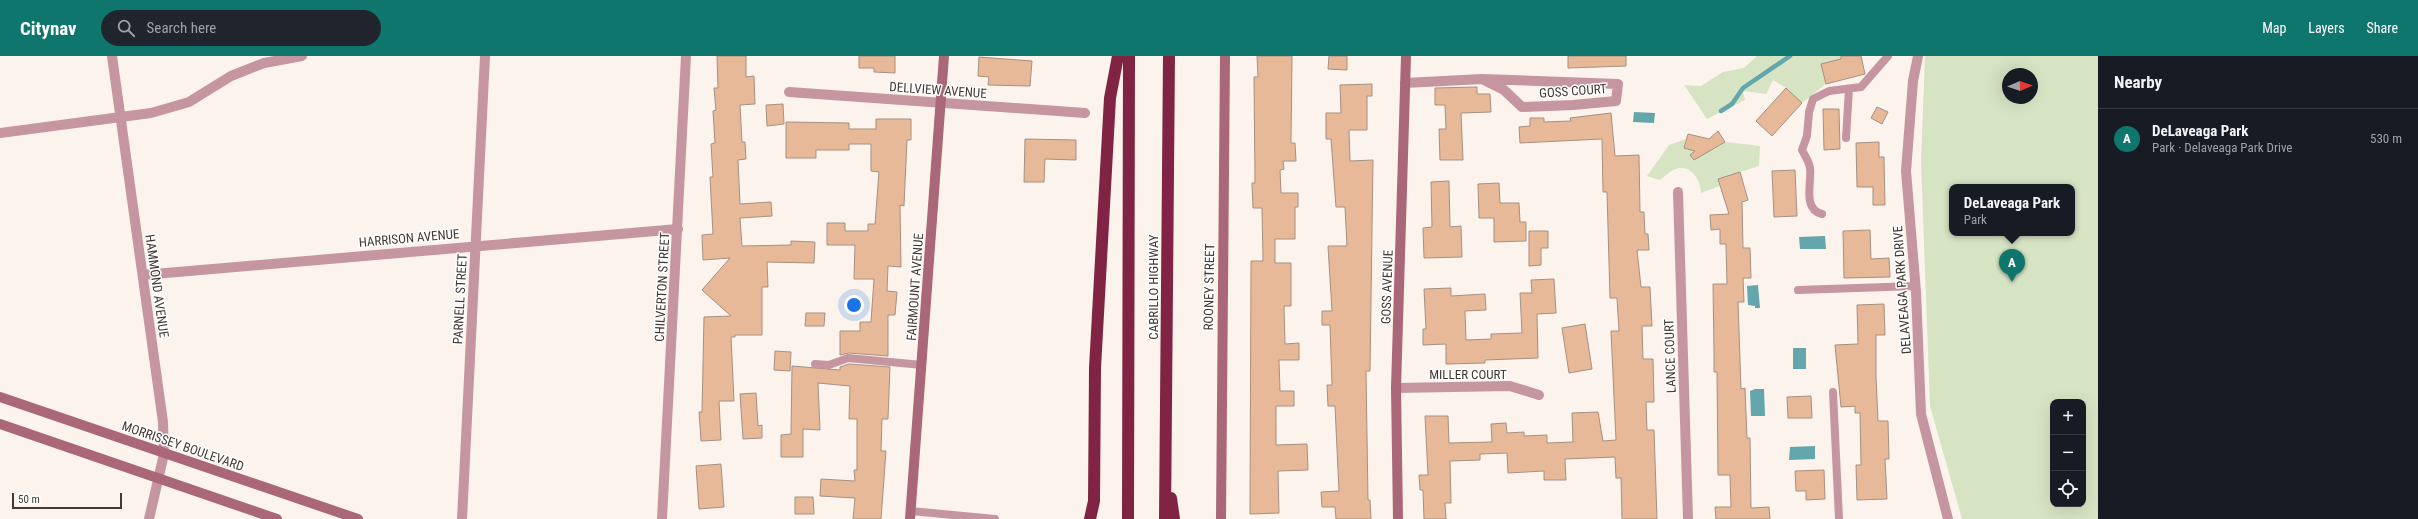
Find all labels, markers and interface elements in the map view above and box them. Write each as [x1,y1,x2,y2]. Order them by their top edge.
search box [101,10,381,46]
text: Citynav [20,17,77,40]
icon: search [115,17,137,39]
text: Search here [147,19,216,37]
text: Map [2262,20,2286,36]
text: Layers [2308,20,2345,36]
text: Share [2367,20,2398,36]
north arrow [2002,68,2038,104]
text: Nearby [2114,72,2162,92]
street label: DELLVIEW AVENUE [889,79,987,101]
street label: GOSS COURT [1539,81,1607,101]
text: DeLaveaga Park [2152,122,2248,140]
text: A [2123,131,2131,146]
text: 530 m [2370,131,2402,146]
text: Park · Delaveaga Park Drive [2152,140,2292,155]
popup [1949,184,2075,236]
text: DeLaveaga Park [1964,194,2060,212]
text: Park [1964,212,1987,227]
street label: DELAVEAGA PARK DRIVE [1890,225,1914,355]
street label: HARRISON AVENUE [358,226,460,250]
street label: CHILVERTON STREET [652,232,672,342]
street label: HAMMOND AVENUE [142,233,172,339]
street label: FAIRMOUNT AVENUE [904,233,926,341]
street label: CABRILLO HIGHWAY [1146,234,1161,340]
street label: ROONEY STREET [1201,243,1217,331]
pin: A [1999,249,2025,282]
street label: GOSS AVENUE [1378,250,1396,324]
street label: PARNELL STREET [450,253,470,345]
your location [844,295,864,315]
street label: LANCE COURT [1661,318,1679,393]
street label: MILLER COURT [1429,367,1507,382]
map controls [2050,399,2086,507]
button: + [2050,399,2086,435]
street label: MORRISSEY BOULEVARD [120,418,246,474]
button: − [2050,435,2086,471]
button: locate [2050,471,2086,507]
scale bar [12,491,122,510]
text: 50 m [18,493,40,506]

